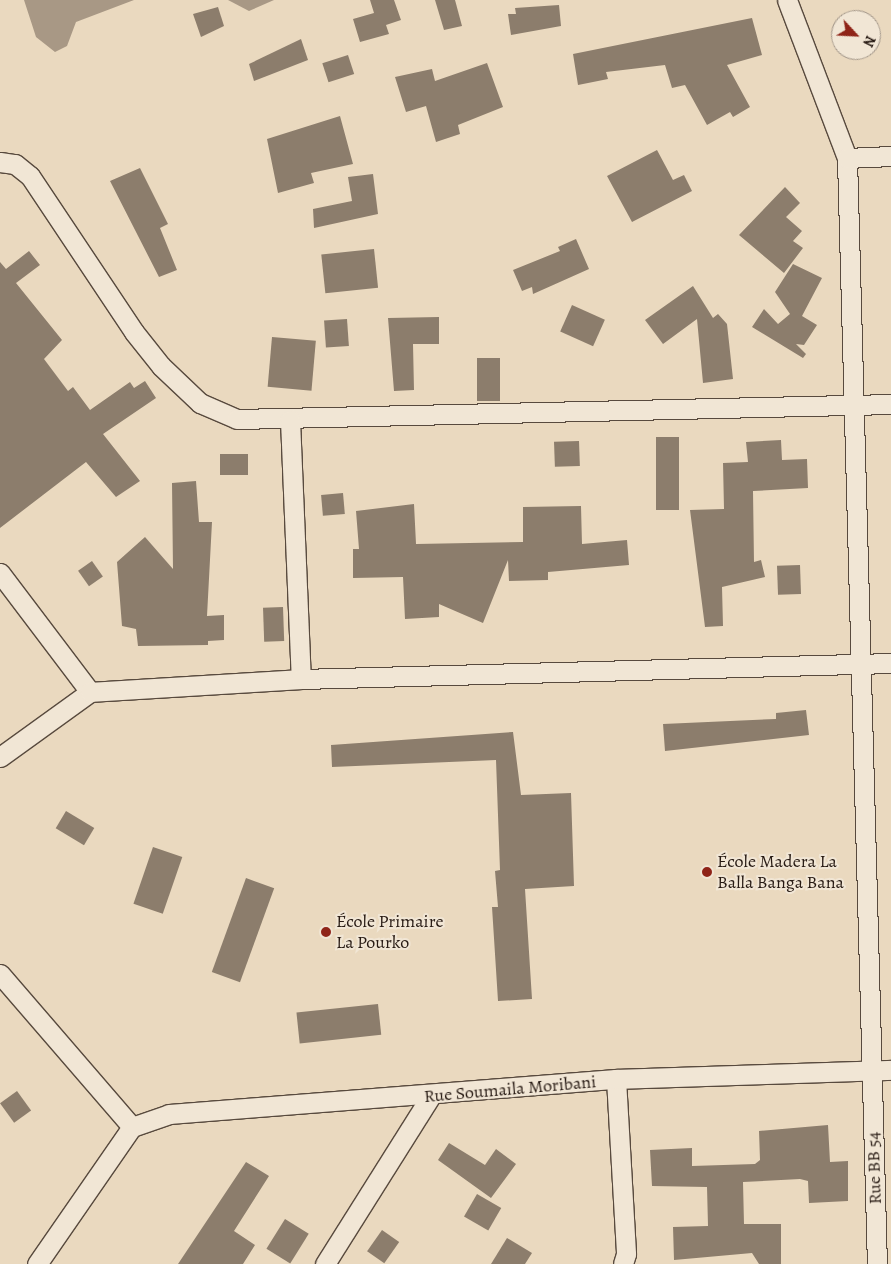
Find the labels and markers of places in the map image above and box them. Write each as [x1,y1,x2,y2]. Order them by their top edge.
place label: École Madera La Balla Banga Bana [717,851,844,894]
marker: École Madera La Balla Banga Bana [701,866,713,878]
place label: École Primaire La Pourko [336,911,443,954]
marker: École Primaire La Pourko [320,926,332,938]

